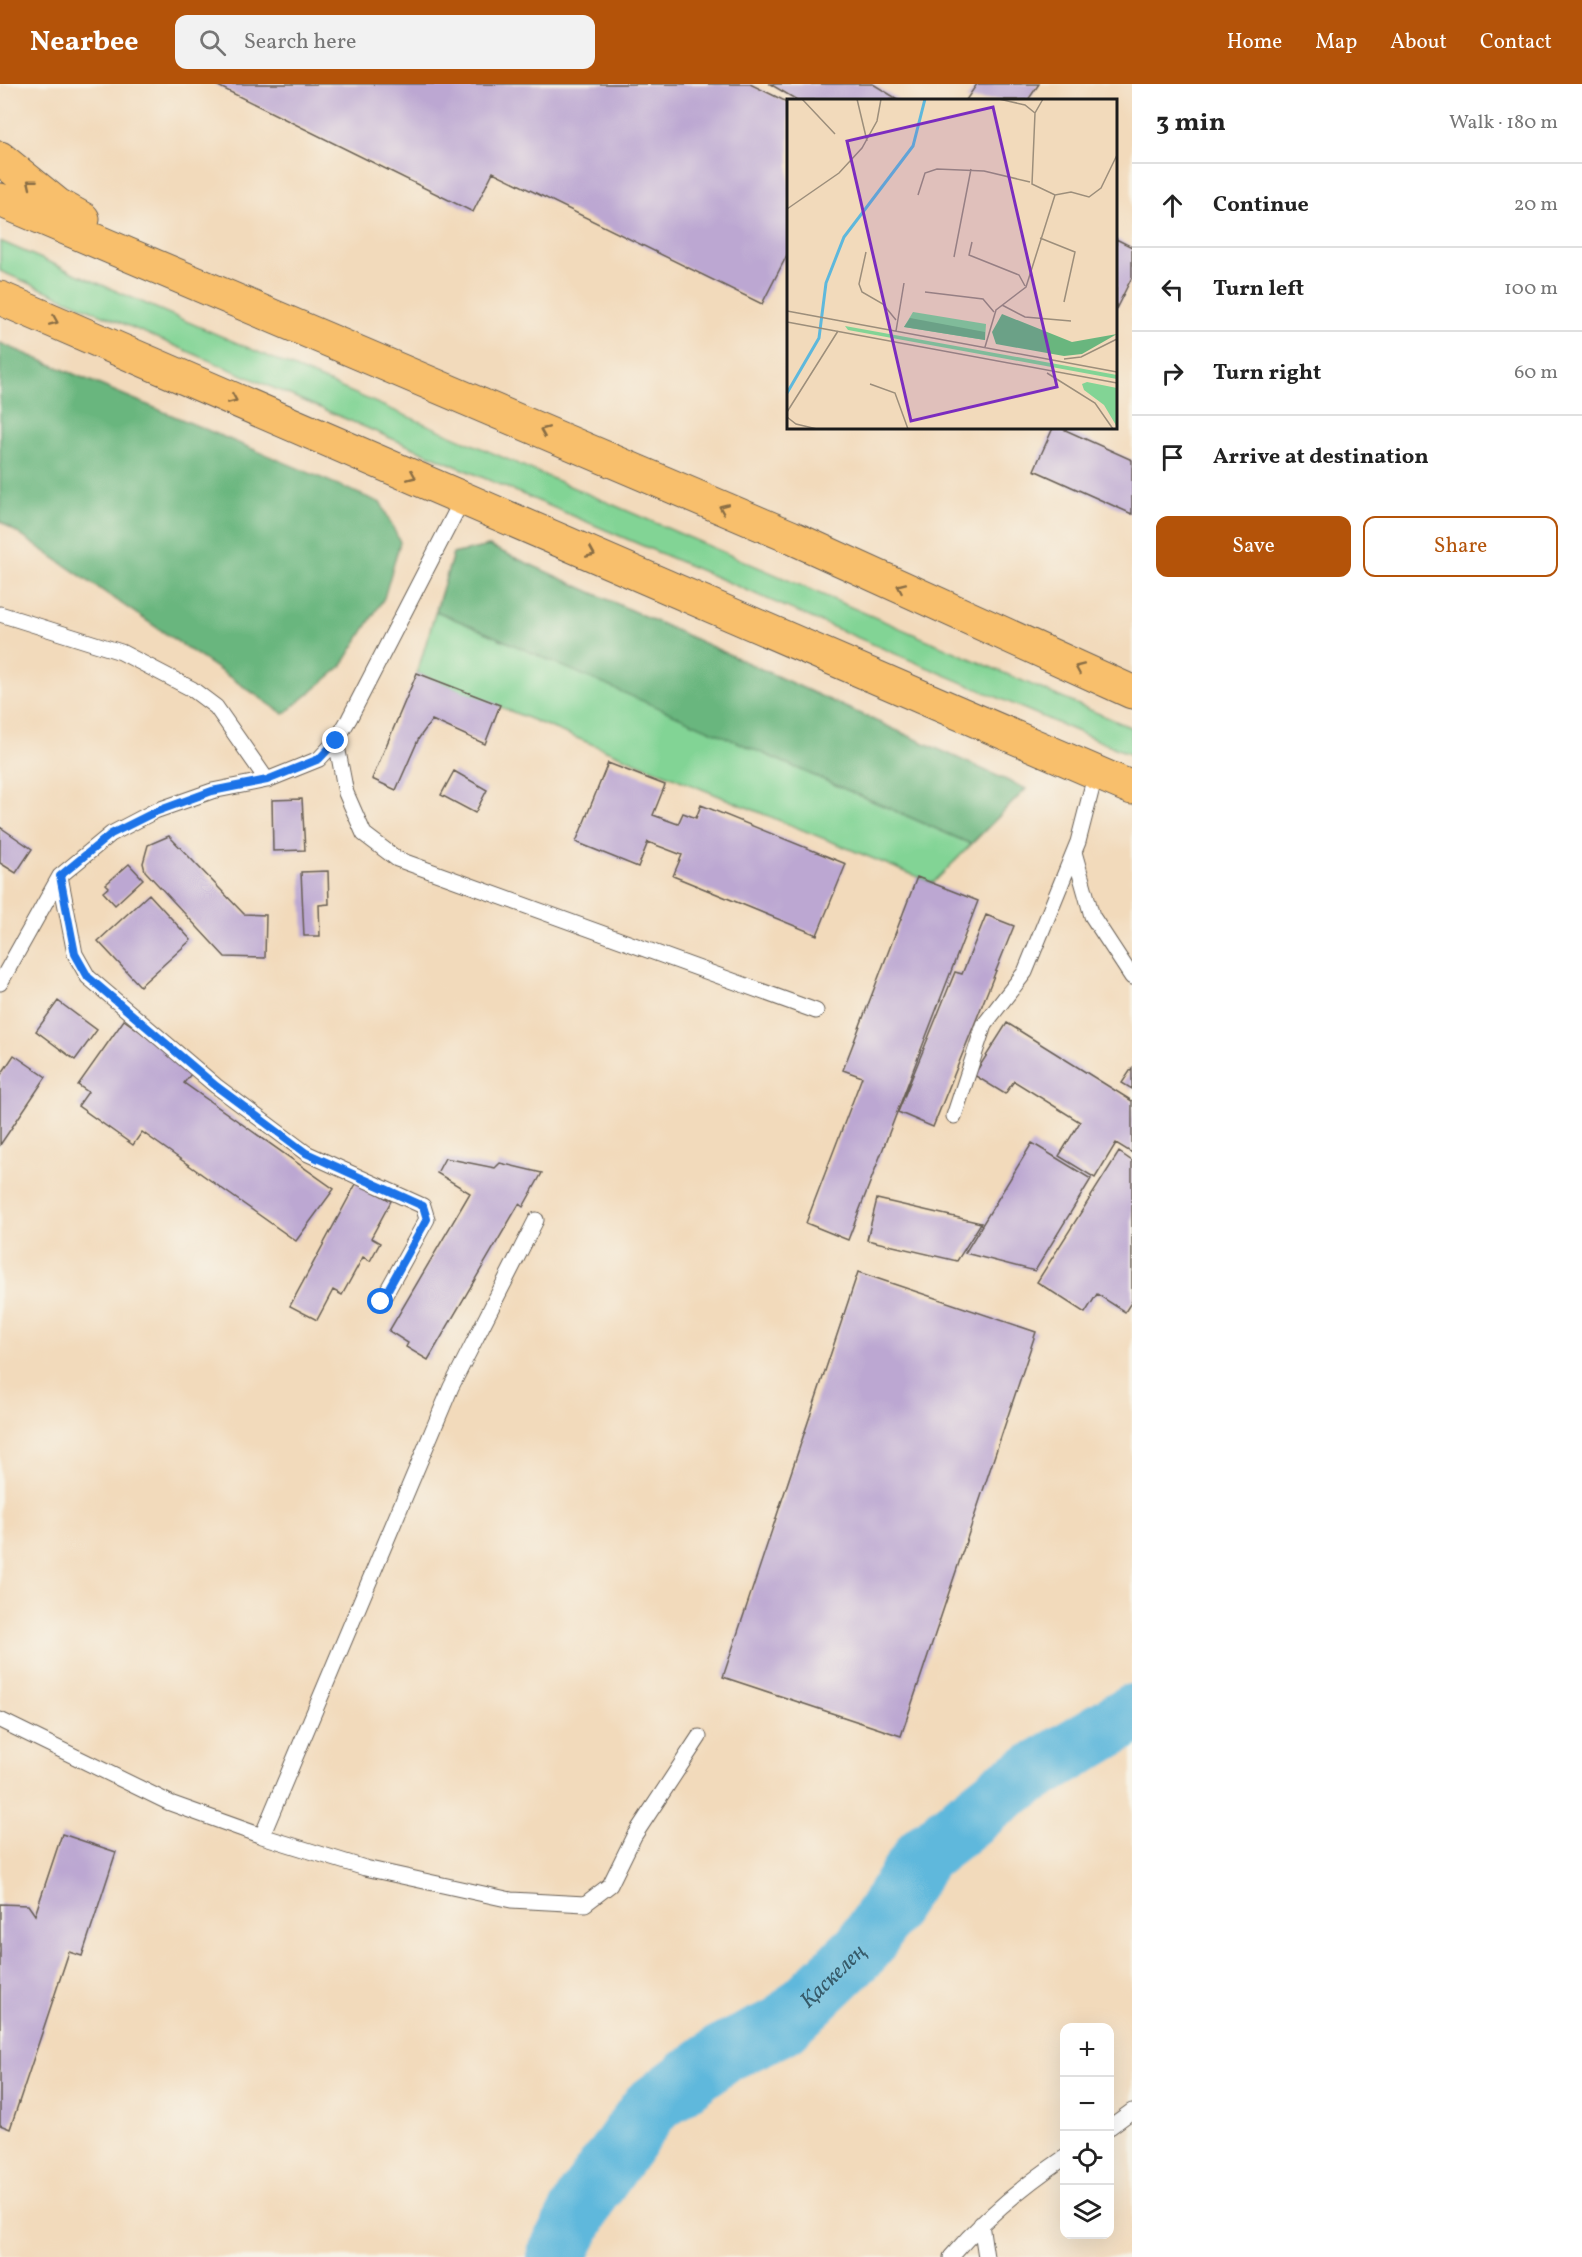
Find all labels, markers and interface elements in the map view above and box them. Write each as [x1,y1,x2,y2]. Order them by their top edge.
search box [175,15,595,69]
text: Nearbee [30,23,139,62]
icon: search [196,26,229,59]
text: Search here [244,27,356,58]
text: Home [1227,28,1282,57]
text: Map [1315,28,1357,57]
text: About [1390,28,1447,57]
text: Contact [1480,28,1552,57]
inset map [787,99,1117,429]
text: 3 min [1156,105,1226,141]
text: Walk · 180 m [1449,109,1558,137]
one-way arrow [27,180,38,191]
icon: ahead [1156,189,1189,222]
text: Continue [1213,190,1309,221]
text: 20 m [1514,191,1558,219]
icon: left [1156,273,1189,306]
text: Turn left [1213,274,1304,305]
text: 100 m [1504,275,1558,303]
one-way arrow [47,314,58,326]
icon: right [1156,357,1189,390]
text: Turn right [1213,358,1321,389]
text: 60 m [1514,359,1558,387]
one-way arrow [226,391,237,403]
one-way arrow [539,426,550,438]
icon: arrive [1156,441,1189,474]
text: Arrive at destination [1213,442,1429,473]
one-way arrow [405,469,416,481]
one-way arrow [718,503,729,515]
button: Save [1156,516,1351,577]
button: Share [1363,516,1558,577]
one-way arrow [584,546,595,558]
one-way arrow [897,582,908,594]
one-way arrow [1074,663,1085,675]
route end [322,727,348,753]
route start [367,1288,393,1314]
water label: Қаскелең [793,1937,873,2016]
map controls [1060,2023,1114,2239]
button: + [1060,2023,1114,2077]
button: − [1060,2077,1114,2131]
button: locate [1060,2131,1114,2185]
button: layers [1060,2185,1114,2239]

